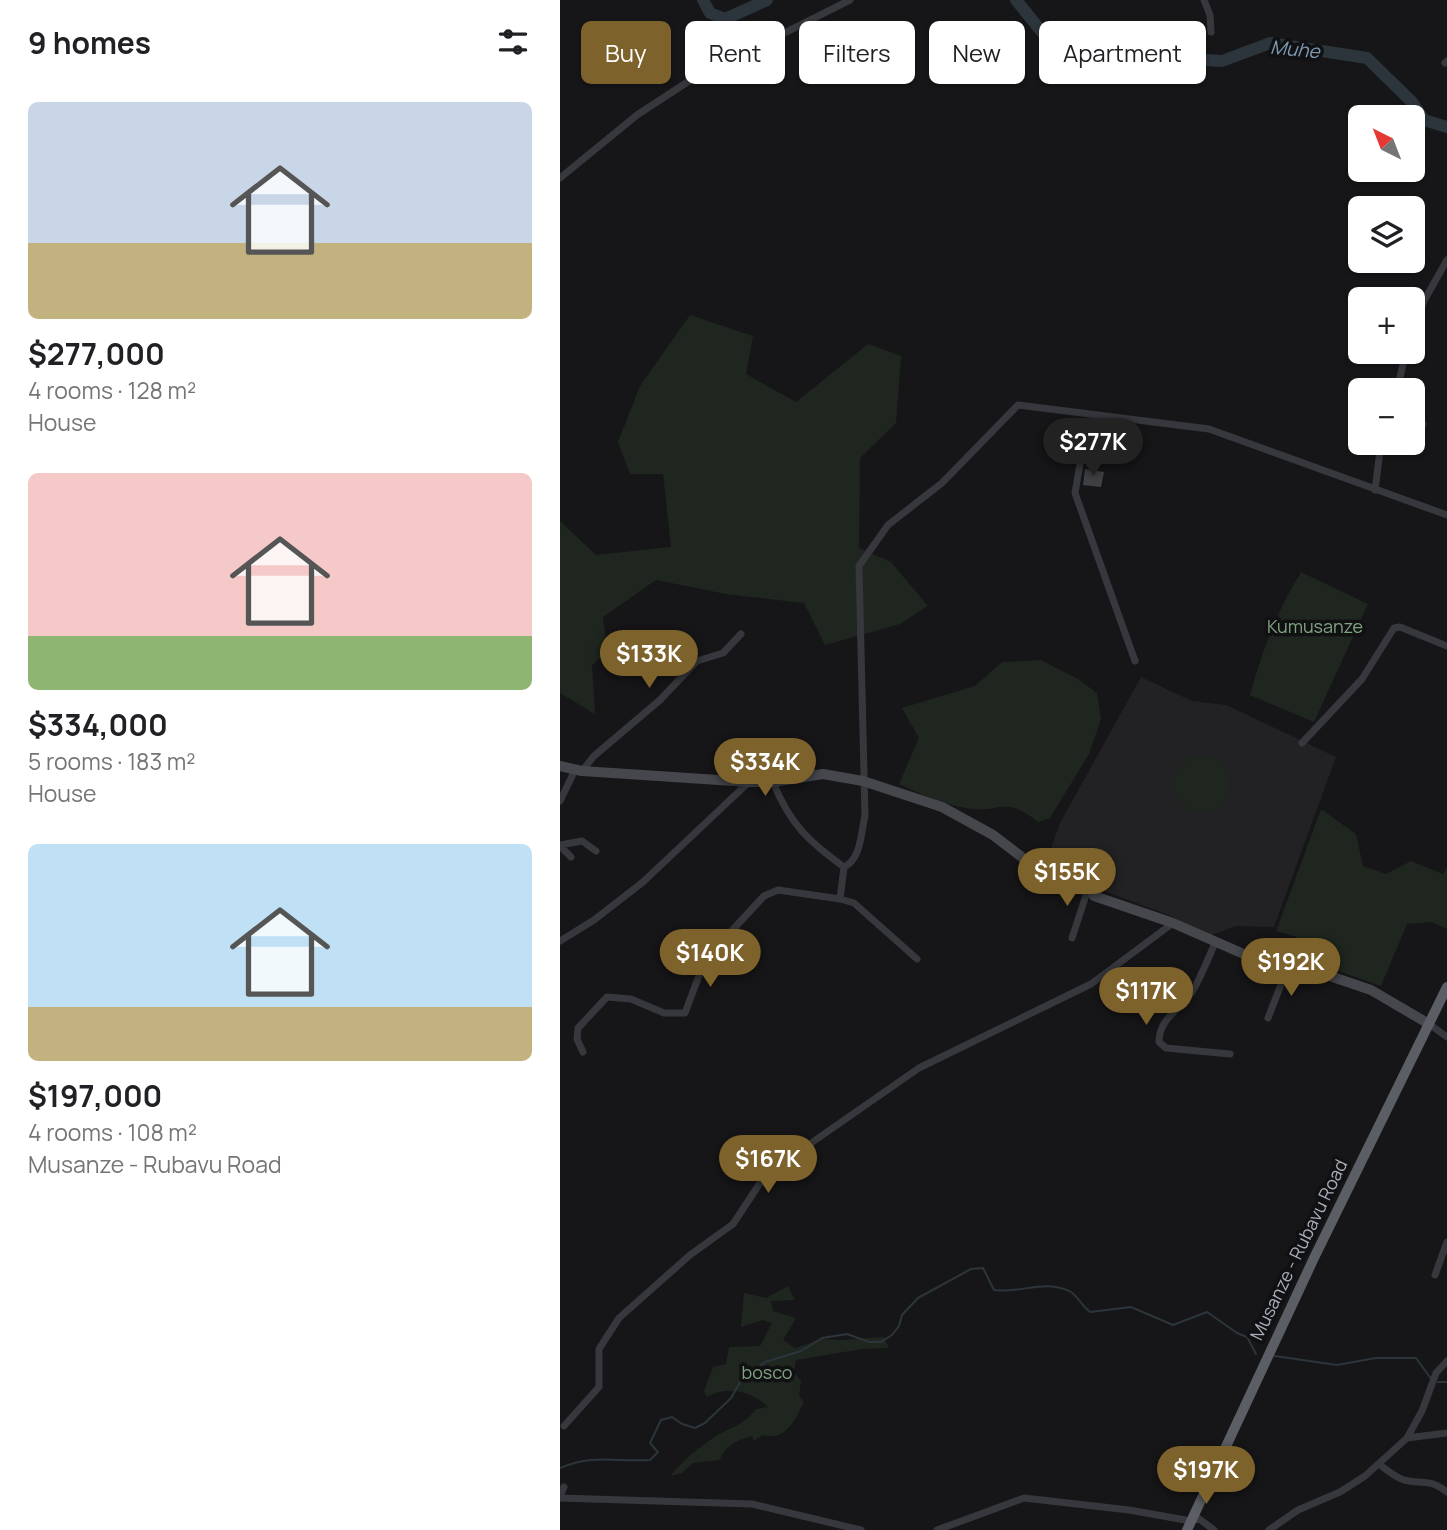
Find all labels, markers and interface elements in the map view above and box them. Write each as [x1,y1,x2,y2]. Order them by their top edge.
chip: Buy [581,21,671,84]
chip: Rent [685,21,785,84]
chip: Filters [799,21,915,84]
chip: New [929,21,1025,84]
chip: Apartment [1039,21,1206,84]
text: 9 homes [28,22,151,63]
icon: filters [494,23,532,61]
water label: Muhe [1269,34,1323,64]
north arrow [1348,105,1424,182]
map controls [1348,105,1425,455]
icon: home [217,147,343,273]
button: layers [1348,196,1425,273]
button: + [1348,287,1425,364]
text: $277,000 [28,333,165,374]
text: 4 rooms · 128 m² [28,374,196,406]
button: − [1348,378,1425,455]
text: House [28,406,97,438]
pin: $277K [1044,419,1142,478]
text: $277K [1059,425,1127,457]
icon: home [217,518,343,644]
park label: Kumusanze [1267,614,1363,638]
pin: $133K [600,630,698,690]
text: $133K [616,637,682,669]
text: $334,000 [28,704,168,745]
pin: $334K [716,738,814,798]
text: 5 rooms · 183 m² [28,745,195,777]
text: $334K [730,745,800,777]
text: House [28,777,97,809]
pin: $155K [1018,848,1116,908]
text: $155K [1034,855,1100,887]
icon: home [217,889,343,1015]
pin: $140K [661,930,759,989]
text: $140K [676,936,744,968]
pin: $192K [1242,939,1340,998]
text: $192K [1257,945,1325,977]
pin: $117K [1097,968,1195,1027]
text: $117K [1115,974,1177,1006]
text: $197,000 [28,1075,162,1116]
text: 4 rooms · 108 m² [28,1116,197,1148]
pin: $167K [719,1136,817,1195]
text: $167K [735,1142,801,1174]
text: Musanze - Rubavu Road [28,1148,282,1180]
street label: Musanze - Rubavu Road [1244,1155,1352,1344]
park label: bosco [741,1360,793,1384]
pin: $197K [1157,1446,1255,1506]
text: $197K [1173,1453,1239,1485]

